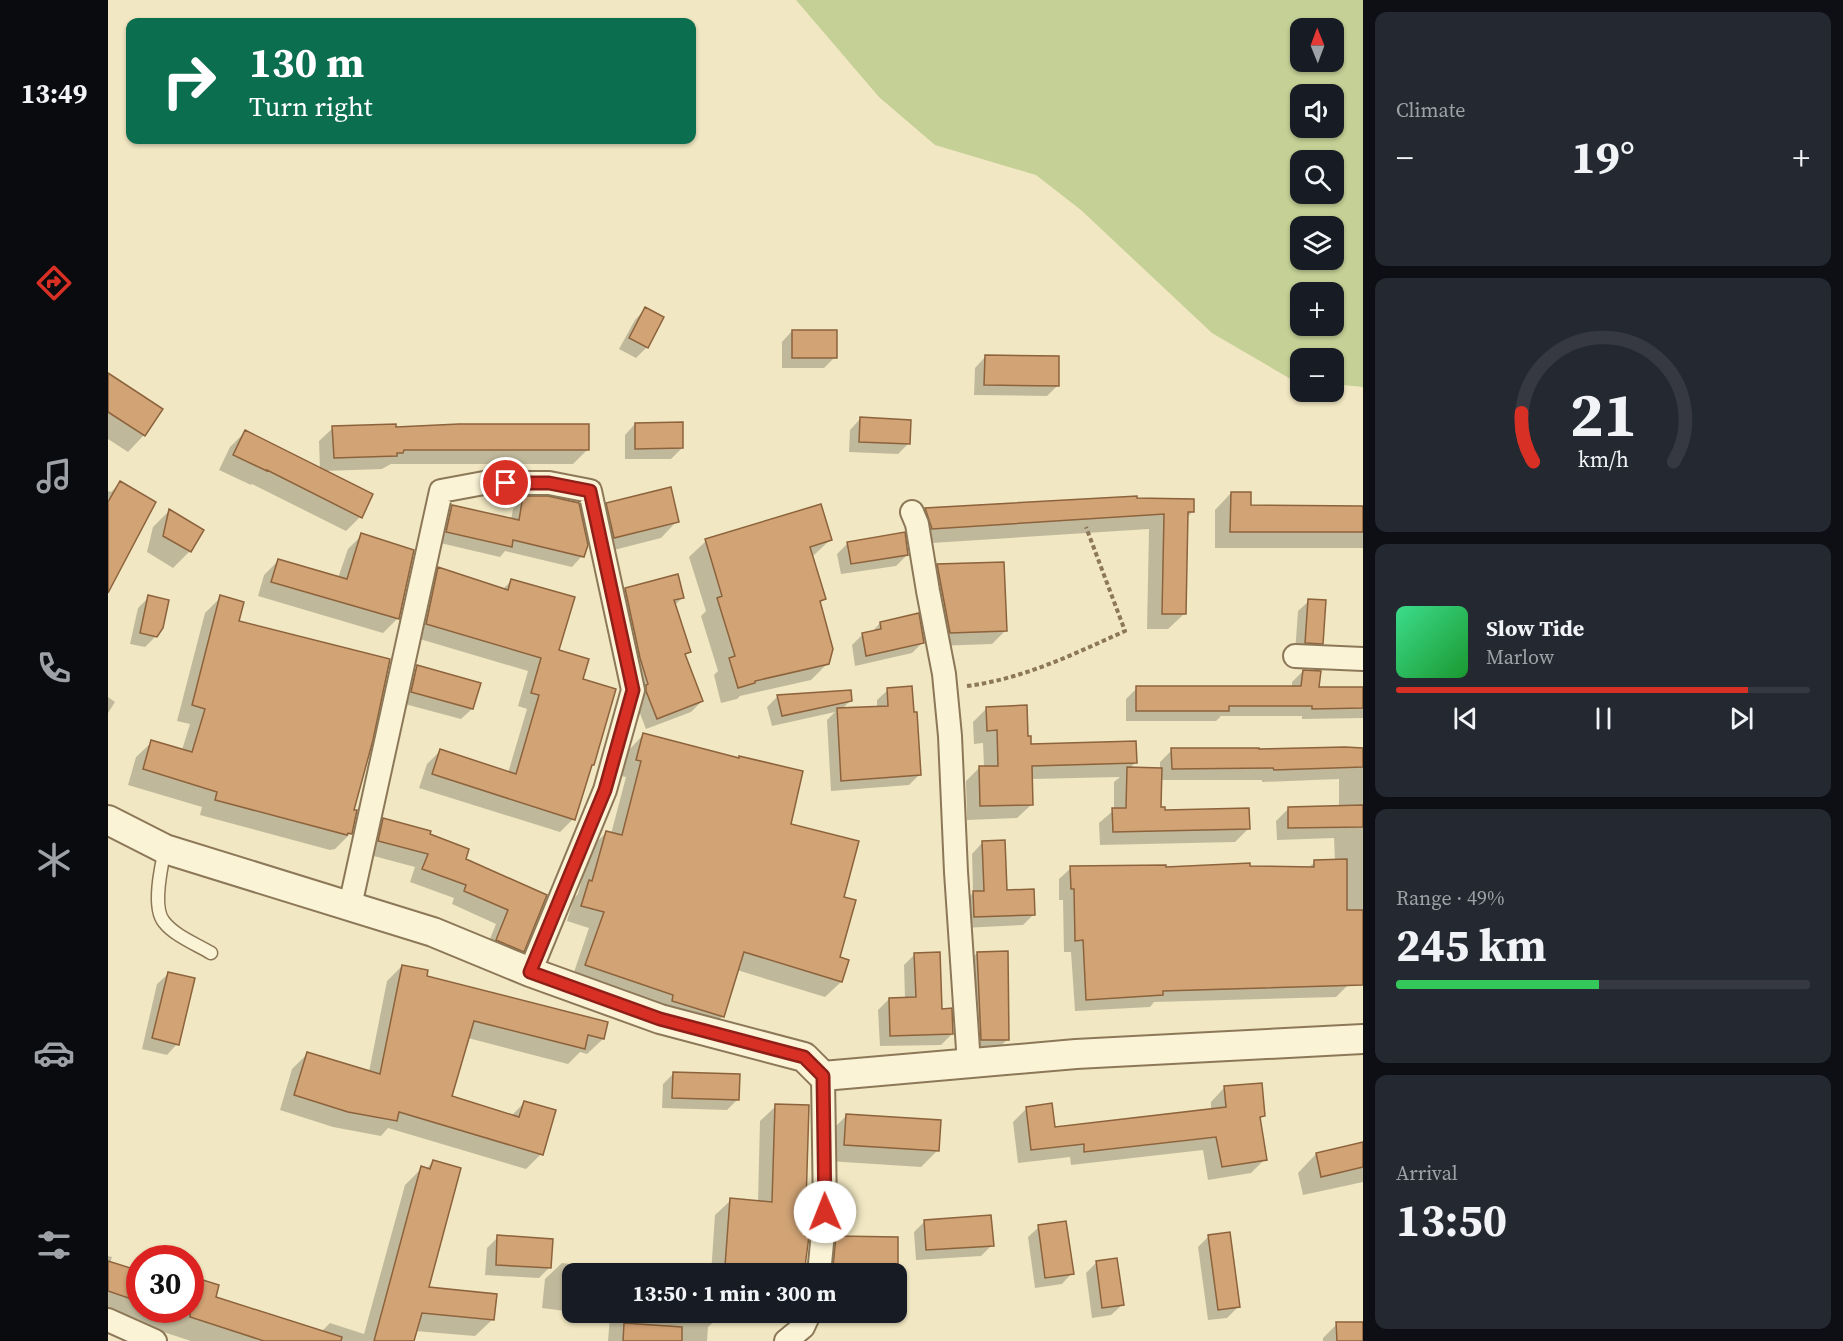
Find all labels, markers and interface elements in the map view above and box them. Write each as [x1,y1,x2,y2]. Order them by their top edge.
north arrow [1290,18,1344,72]
map controls [1290,18,1344,402]
text: 130 m [249,33,364,91]
icon: right [150,42,228,120]
text: 13:49 [21,75,87,112]
button: sound [1290,84,1344,138]
text: Turn right [249,88,373,125]
text: Climate [1396,96,1465,124]
text: 19° [1571,126,1635,188]
text: − [1396,135,1414,180]
text: + [1792,135,1810,180]
button: search [1290,150,1344,204]
button: layers [1290,216,1344,270]
icon: directions [33,262,75,304]
button: + [1290,282,1344,336]
button: − [1290,348,1344,402]
text: 21 [1569,371,1637,457]
text: km/h [1577,445,1629,474]
icon: music [33,455,75,497]
pin [480,457,531,508]
icon: arrive [489,466,522,499]
text: Slow Tide [1486,613,1584,643]
text: Marlow [1486,643,1554,671]
icon: phone [33,647,75,689]
icon: previous [1449,702,1482,735]
icon: pause [1587,702,1620,735]
icon: next [1725,702,1758,735]
icon: climate [33,839,75,881]
text: Range · 49% [1396,884,1505,912]
text: 245 km [1396,914,1547,976]
icon: car [33,1032,75,1074]
text: Arrival [1396,1159,1458,1187]
position arrow [793,1180,857,1244]
text: 13:50 [1396,1189,1507,1251]
icon: filters [33,1224,75,1266]
speed limit sign: 30 [126,1245,204,1323]
text: 13:50 · 1 min · 300 m [633,1278,836,1308]

